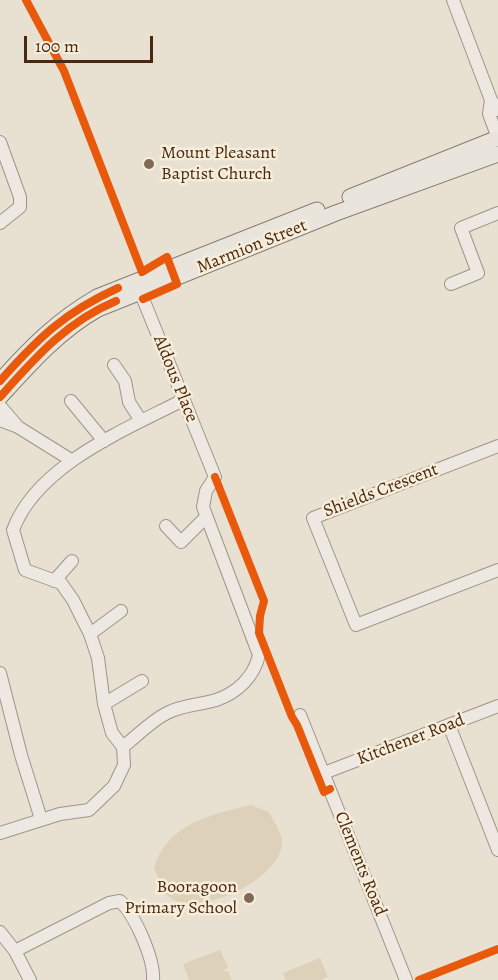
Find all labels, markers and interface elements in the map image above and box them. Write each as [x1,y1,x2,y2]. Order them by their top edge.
scale bar [27,24,156,62]
text: 100 m [35,34,79,58]
place label: Mount Pleasant Baptist Church [161,143,276,186]
marker: Mount Pleasant Baptist Church [142,157,156,171]
street label: Marmion Street [194,215,310,279]
street label: Aldous Place [148,332,202,426]
street label: Shields Crescent [321,459,441,523]
street label: Kitchener Road [354,710,468,770]
street label: Clements Road [329,809,391,919]
place label: Booragoon Primary School [124,877,237,920]
marker: Booragoon Primary School [242,891,256,905]

